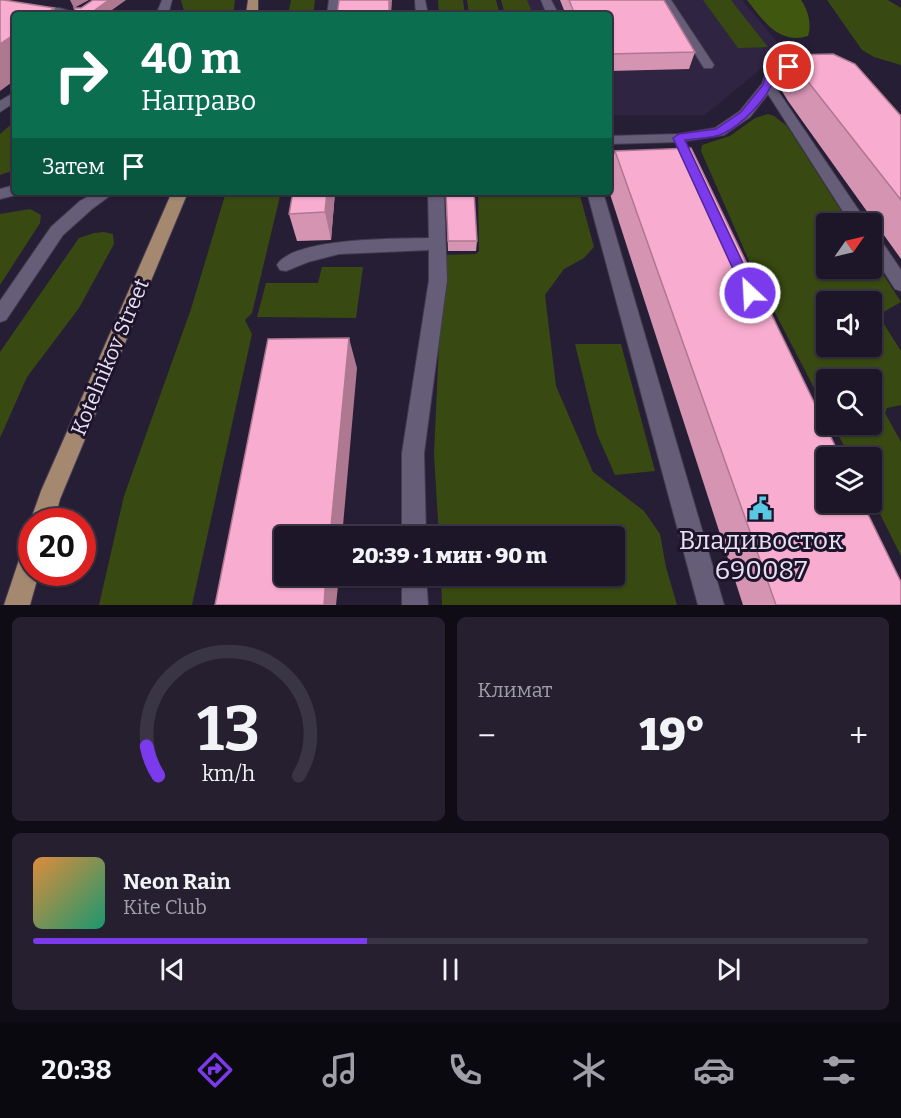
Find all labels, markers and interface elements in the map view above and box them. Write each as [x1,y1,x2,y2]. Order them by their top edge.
text: 40 m [141,34,241,84]
icon: right [42,36,120,114]
pin [763,41,814,92]
icon: arrive [772,50,805,83]
text: Направо [141,85,256,117]
icon: arrive [117,150,150,183]
text: Затем [42,153,105,180]
north arrow [816,213,882,279]
map controls [816,213,882,513]
position arrow [718,261,782,325]
street label: Kotelnikov Street [65,274,155,439]
button: sound [816,291,882,357]
button: search [816,369,882,435]
button: layers [816,447,882,513]
public building icon: Владивосток 690087 [748,496,774,522]
speed limit sign: 20 [18,508,96,586]
place label: Владивосток 690087 [679,525,844,586]
text: 20:39 · 1 мин · 90 m [352,542,547,569]
text: Климат [478,678,552,702]
text: 13 [197,692,260,767]
text: 19° [639,708,706,762]
text: − [478,716,496,756]
text: + [849,716,868,756]
text: km/h [202,761,255,787]
text: Neon Rain [123,868,231,895]
text: Kite Club [123,895,207,919]
icon: previous [156,953,189,986]
icon: pause [434,953,467,986]
icon: next [712,953,745,986]
icon: directions [194,1049,236,1091]
icon: music [319,1049,361,1091]
icon: phone [444,1049,486,1091]
icon: climate [568,1049,610,1091]
icon: car [693,1049,735,1091]
icon: filters [818,1049,860,1091]
text: 20:38 [41,1054,112,1086]

